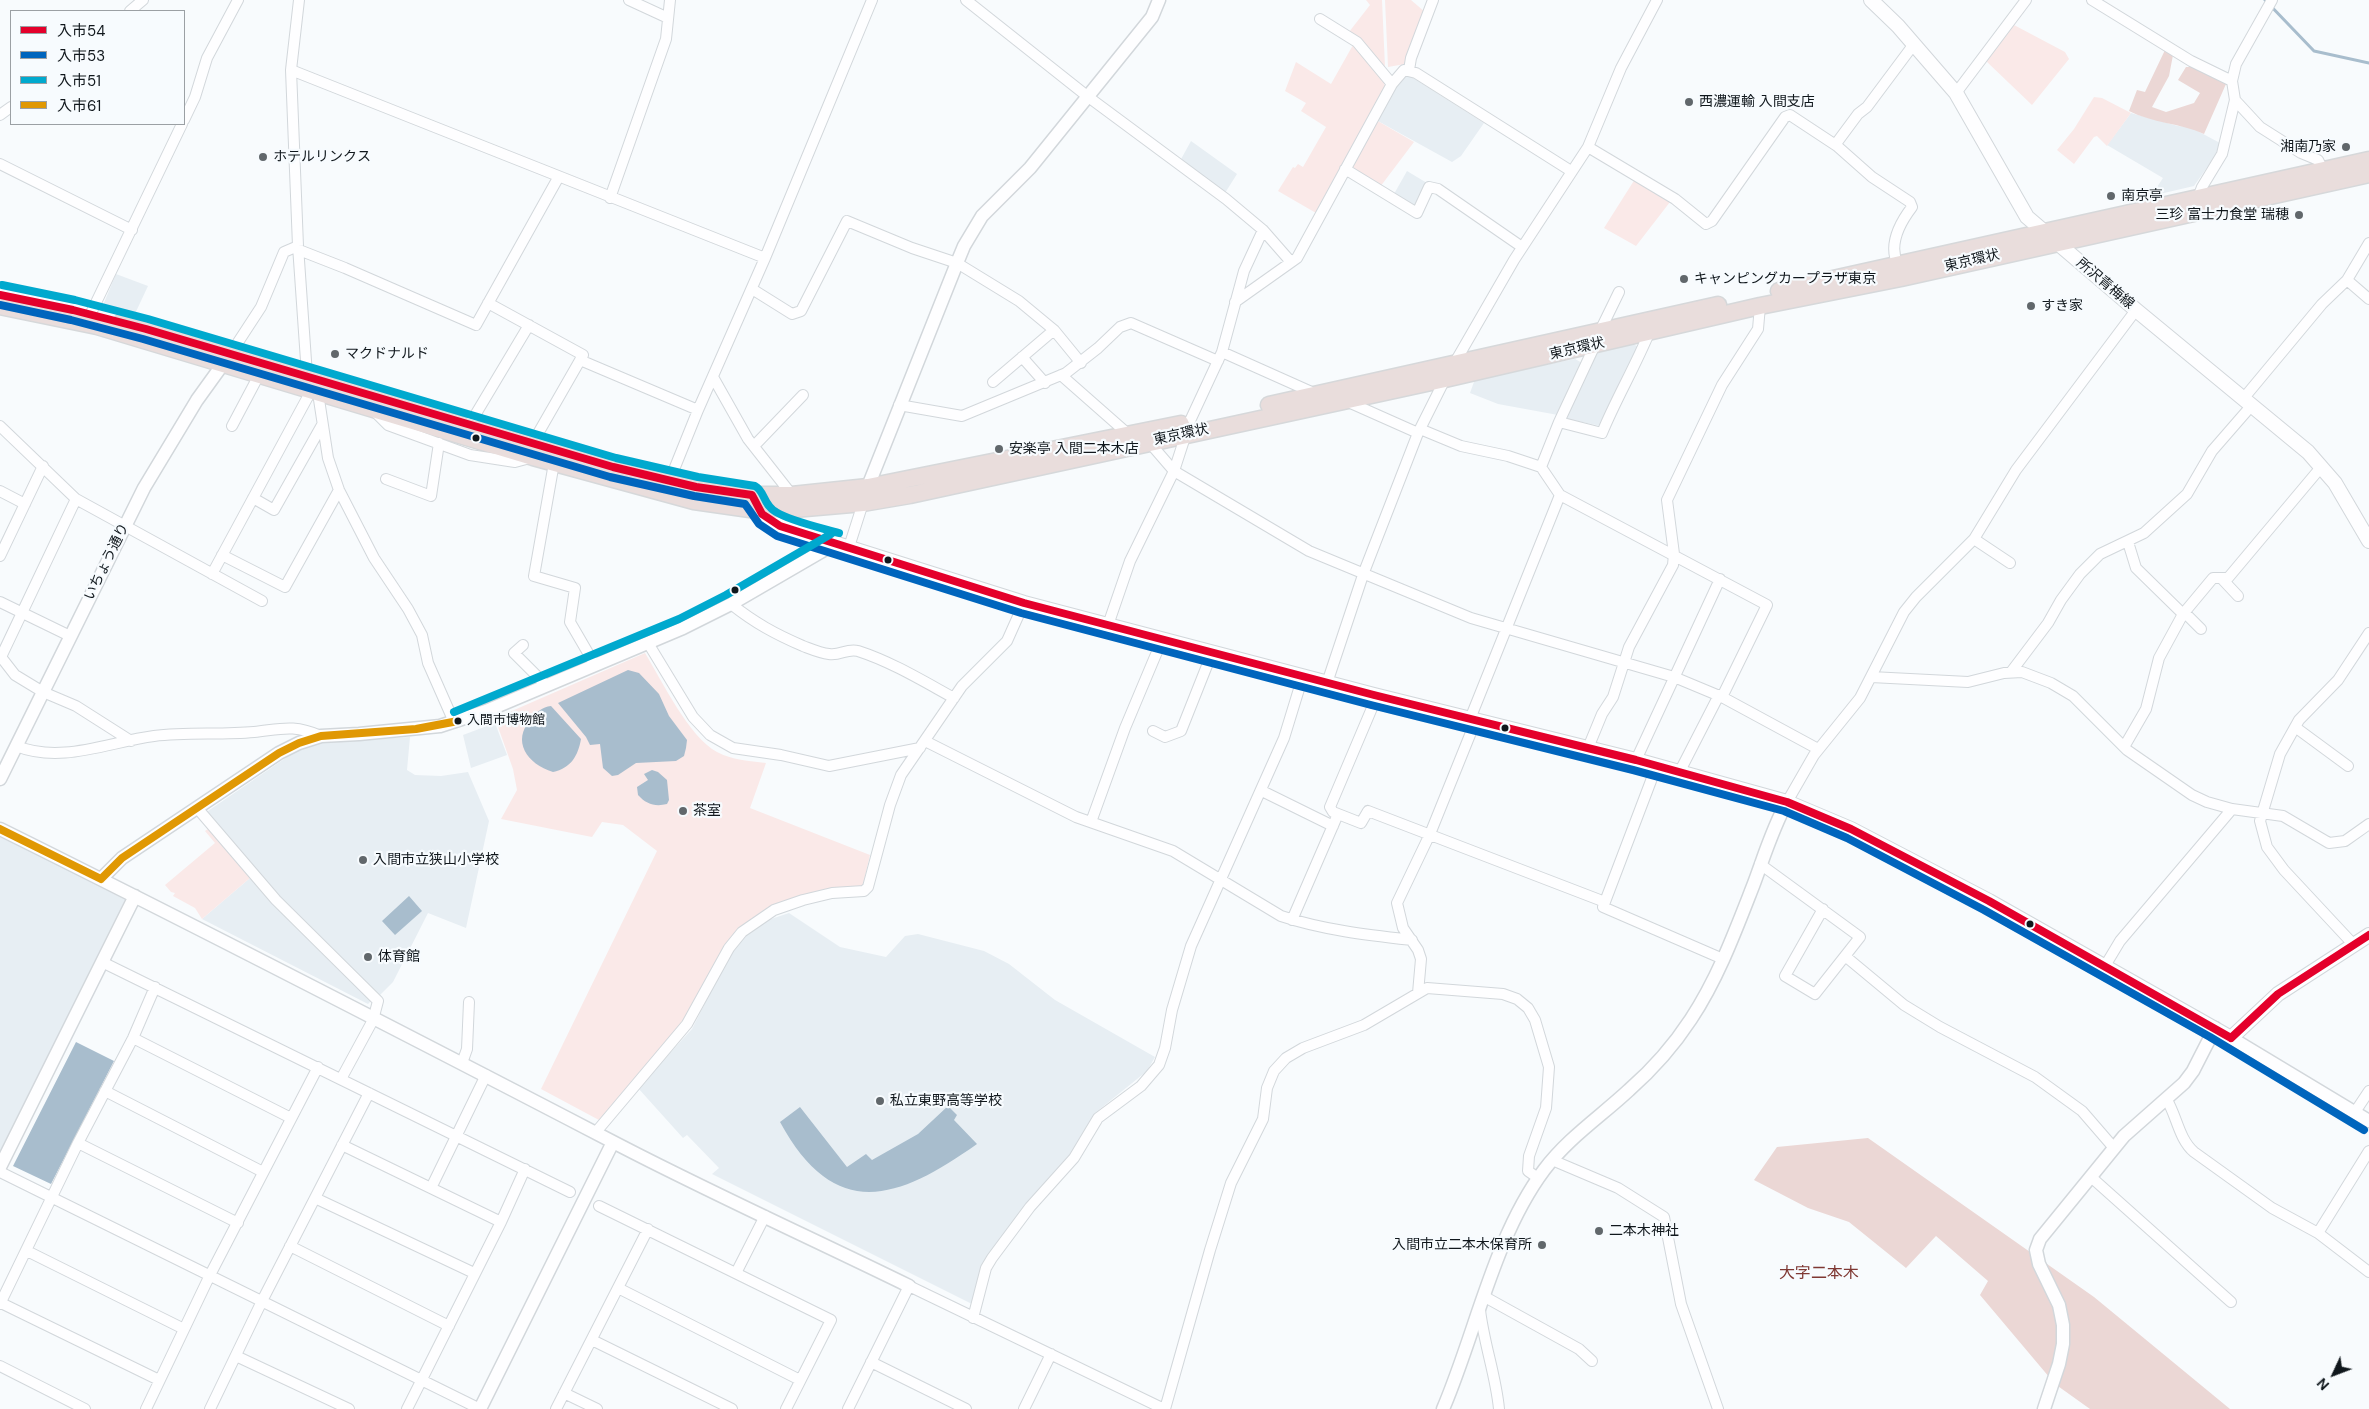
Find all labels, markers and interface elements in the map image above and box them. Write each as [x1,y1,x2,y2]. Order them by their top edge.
legend [10,10,185,125]
text: 入市54 [57,21,105,41]
text: 入市53 [57,46,105,66]
text: 入市51 [57,71,101,91]
place label: 西濃運輸 入間支店 [1699,94,1815,110]
text: 入市61 [57,96,101,116]
marker: 西濃運輸 入間支店 [1683,96,1695,108]
place label: 湘南乃家 [2280,139,2336,155]
marker: 湘南乃家 [2340,141,2352,153]
place label: ホテルリンクス [273,149,371,165]
marker: ホテルリンクス [257,151,269,163]
place label: 南京亭 [2121,188,2163,204]
marker: 南京亭 [2105,190,2117,202]
place label: 三珍 富士力食堂 瑞穂 [2156,207,2289,223]
marker: 三珍 富士力食堂 瑞穂 [2293,209,2305,221]
street label: 東京環状 [1943,247,2001,275]
street label: 所沢青梅線 [2073,255,2137,313]
place label: キャンピングカープラザ東京 [1694,271,1876,287]
marker: キャンピングカープラザ東京 [1678,273,1690,285]
place label: すき家 [2041,298,2083,314]
marker: すき家 [2025,300,2037,312]
street label: 東京環状 [1548,335,1606,363]
place label: マクドナルド [345,346,429,362]
marker: マクドナルド [329,348,341,360]
street label: 東京環状 [1152,421,1210,449]
unlabelled marker [471,433,481,443]
place label: 安楽亭 入間二本木店 [1009,441,1139,457]
marker: 安楽亭 入間二本木店 [993,443,1005,455]
street label: いちょう通り [81,521,133,603]
unlabelled marker [883,555,893,565]
unlabelled marker [730,585,740,595]
place label: 入間市博物館 [467,713,545,729]
marker: 入間市博物館 [453,716,463,726]
unlabelled marker [1500,723,1510,733]
place label: 茶室 [693,803,721,819]
marker: 茶室 [677,805,689,817]
place label: 入間市立狭山小学校 [373,852,499,868]
marker: 入間市立狭山小学校 [357,854,369,866]
unlabelled marker [2025,919,2035,929]
place label: 体育館 [378,949,420,965]
marker: 体育館 [362,951,374,963]
place label: 私立東野高等学校 [890,1093,1002,1109]
marker: 私立東野高等学校 [874,1095,886,1107]
place label: 二本木神社 [1609,1223,1679,1239]
marker: 二本木神社 [1593,1225,1605,1237]
place label: 入間市立二本木保育所 [1392,1237,1532,1253]
marker: 入間市立二本木保育所 [1536,1239,1548,1251]
district label: 大字二本木 [1779,1264,1859,1284]
north arrow [2309,1349,2359,1399]
text: N [2313,1374,2333,1394]

